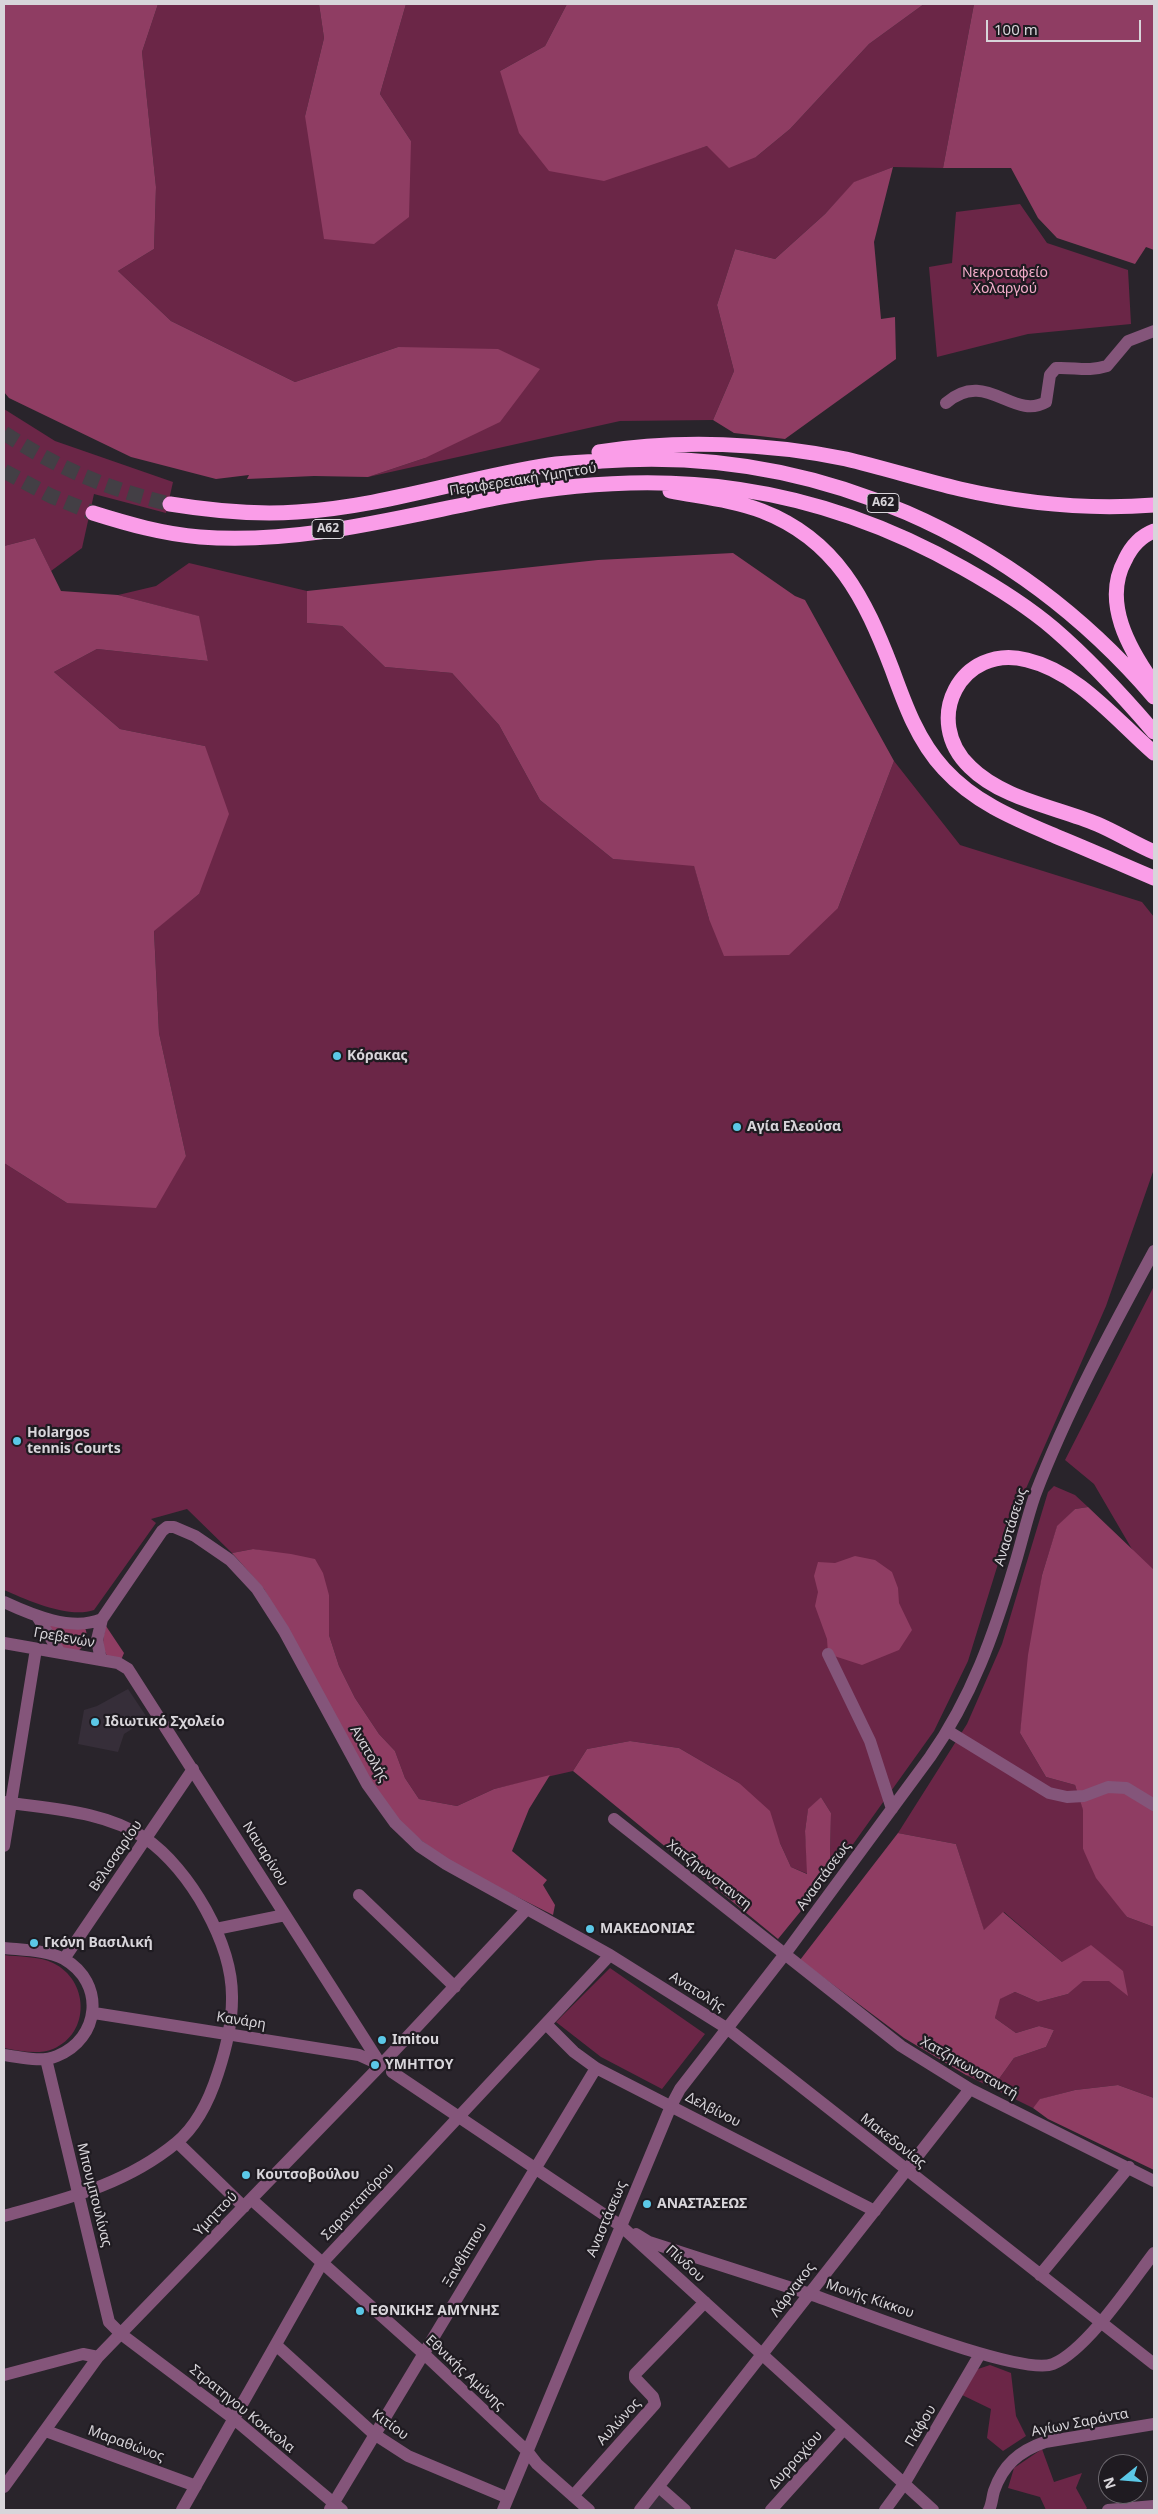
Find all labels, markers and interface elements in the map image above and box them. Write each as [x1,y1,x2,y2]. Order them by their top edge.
scale bar [988,10,1143,42]
text: 100 m [994,19,1038,39]
park label: Νεκροταφείο Χολαργού [962,265,1048,298]
street label: Περιφερειακή Υμηττού [448,460,598,500]
road number: Α62 [867,493,899,512]
road number: Α62 [312,520,344,538]
place label: Κόρακας [347,1048,408,1064]
marker: Κόρακας [331,1050,343,1062]
place label: Αγία Ελεούσα [747,1119,841,1135]
marker: Αγία Ελεούσα [731,1121,743,1133]
place label: Holargos tennis Courts [27,1425,121,1458]
marker: Holargos tennis Courts [11,1435,23,1447]
street label: Αναστάσεως [991,1486,1031,1568]
street label: Γρεβενών [32,1624,96,1652]
place label: Ιδιωτικό Σχολείο [105,1714,225,1730]
marker: Ιδιωτικό Σχολείο [89,1716,101,1728]
street label: Ανατολής [346,1723,392,1785]
street label: Βελισσαρίου [86,1817,146,1895]
street label: Ναυαρίνου [239,1819,291,1889]
street label: Χατζηωνσταντη [663,1837,755,1913]
street label: Αναστάσεως [793,1838,855,1914]
place label: ΜΑΚΕΔΟΝΙΑΣ [600,1921,695,1937]
marker: ΜΑΚΕΔΟΝΙΑΣ [584,1923,596,1935]
place label: Γκόνη Βασιλική [44,1935,153,1951]
marker: Γκόνη Βασιλική [28,1937,40,1949]
street label: Ανατολής [666,1968,728,2016]
street label: Κανάρη [215,2009,267,2033]
place label: Imitou [392,2032,439,2048]
street label: Χατζηκωνσταντή [917,2033,1021,2103]
marker: Imitou [376,2034,388,2046]
place label: ΥΜΗΤΤΟΥ [385,2057,454,2073]
marker: ΥΜΗΤΤΟΥ [369,2059,381,2071]
street label: Δελβίνου [683,2089,743,2131]
street label: Μακεδονίας [857,2110,929,2172]
street label: Μπουμπουλίνας [73,2141,115,2249]
street label: Σαρανταπόρου [318,2160,398,2244]
place label: Κουτσοβούλου [256,2167,359,2183]
marker: Κουτσοβούλου [240,2169,252,2181]
street label: Αναστάσεως [583,2178,631,2260]
street label: Υμηττού [191,2188,241,2240]
place label: ΑΝΑΣΤΑΣΕΩΣ [657,2196,747,2212]
marker: ΑΝΑΣΤΑΣΕΩΣ [641,2198,653,2210]
street label: Ξανθίππου [439,2220,491,2290]
street label: Πίνδου [662,2242,708,2286]
street label: Λάρνακος [767,2259,819,2321]
street label: Μονής Κίκκου [824,2276,916,2322]
place label: ΕΘΝΙΚΗΣ ΑΜΥΝΗΣ [370,2303,499,2319]
marker: ΕΘΝΙΚΗΣ ΑΜΥΝΗΣ [354,2305,366,2317]
street label: Εθνικής Αμύνης [422,2332,508,2414]
street label: Στρατηγου Κοκκολα [186,2361,298,2457]
street label: Αυλώνος [594,2395,644,2449]
street label: Πάφου [902,2402,940,2450]
street label: Αγίων Σαράντα [1030,2405,1130,2441]
street label: Κιτίου [368,2406,412,2444]
street label: Μαραθώνος [86,2422,166,2466]
street label: Δυρραχίου [766,2428,826,2492]
north arrow [1098,2454,1148,2504]
text: N [1098,2475,1120,2491]

